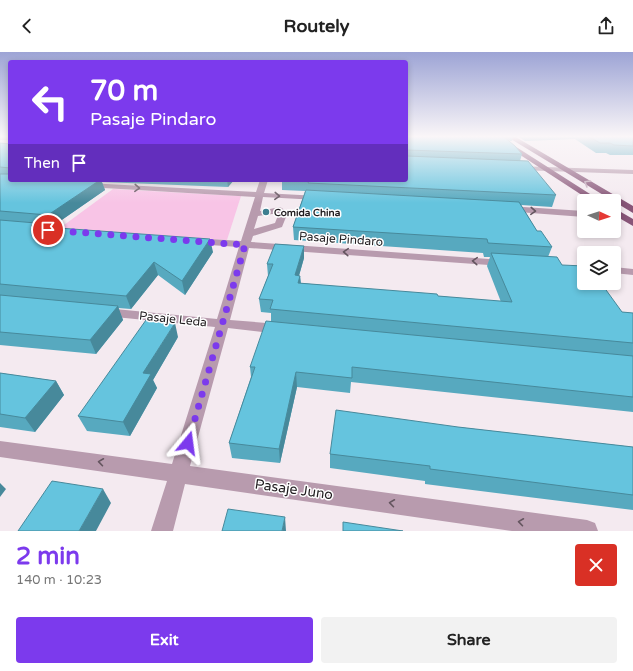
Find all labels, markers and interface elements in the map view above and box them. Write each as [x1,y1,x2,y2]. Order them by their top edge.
icon: back [16,15,38,37]
text: Routely [284,15,349,37]
icon: share [595,15,617,37]
text: 70 m [90,74,158,108]
icon: left [24,76,76,128]
text: Pasaje Pindaro [90,108,216,130]
icon: arrive [68,152,90,174]
text: Then [24,154,60,172]
one-way arrow [584,180,591,187]
one-way arrow [134,183,140,192]
one-way arrow [274,191,280,200]
north arrow [577,194,621,238]
map controls [577,194,621,290]
one-way arrow [530,206,536,215]
marker: Comida China [261,207,271,217]
place label: Comida China [274,207,341,219]
pin [31,213,65,247]
icon: arrive [37,219,59,241]
street label: Pasaje Pindaro [298,229,384,249]
button: layers [577,246,621,290]
one-way arrow [343,247,349,256]
one-way arrow [472,256,478,265]
street label: Pasaje Leda [138,308,208,330]
position arrow [167,422,209,464]
one-way arrow [98,458,104,467]
street label: Pasaje Juno [254,476,334,503]
one-way arrow [389,499,395,508]
one-way arrow [518,518,524,527]
text: 2 min [16,542,80,571]
button: close [575,544,617,586]
text: 140 m · 10:23 [16,572,102,588]
button: Exit [16,617,313,663]
button: Share [321,617,617,663]

